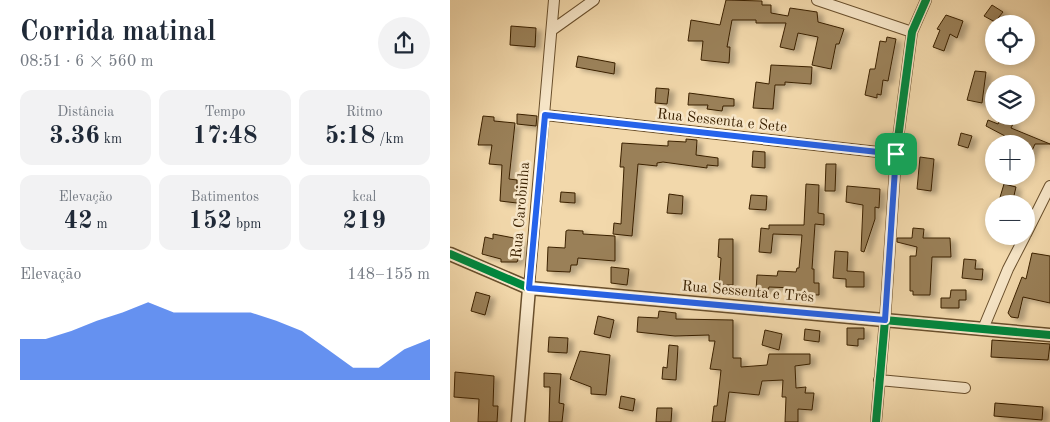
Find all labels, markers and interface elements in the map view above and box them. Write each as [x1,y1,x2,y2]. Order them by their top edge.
map controls [985,15,1035,245]
button: locate [985,15,1035,65]
button: share [378,17,430,69]
text: Corrida matinal [20,19,216,47]
text: 08:51 · 6 × 560 m [20,54,153,70]
button: layers [985,75,1035,125]
text: Distância [57,105,114,119]
text: Tempo [205,105,245,119]
text: Ritmo [346,105,383,119]
street label: Rua Sessenta e Sete [656,107,788,136]
text: 3.36 [49,124,100,149]
text: 17:48 [192,124,258,149]
text: 5:18 [325,124,375,149]
text: km [100,132,122,146]
text: /km [375,132,404,146]
pin [875,133,917,175]
button: + [985,135,1035,185]
icon: arrive [882,140,910,168]
street label: Rua Carobinha [510,161,533,259]
text: Elevação [59,190,113,204]
text: Batimentos [191,190,259,204]
text: kcal [352,190,376,204]
button: − [985,195,1035,245]
text: 42 [64,209,93,234]
text: 152 [189,209,232,234]
text: 219 [343,209,386,234]
text: m [93,217,108,231]
text: bpm [232,217,261,231]
text: Elevação [20,267,81,283]
text: 148–155 m [347,267,430,283]
street label: Rua Sessenta e Três [681,279,815,306]

